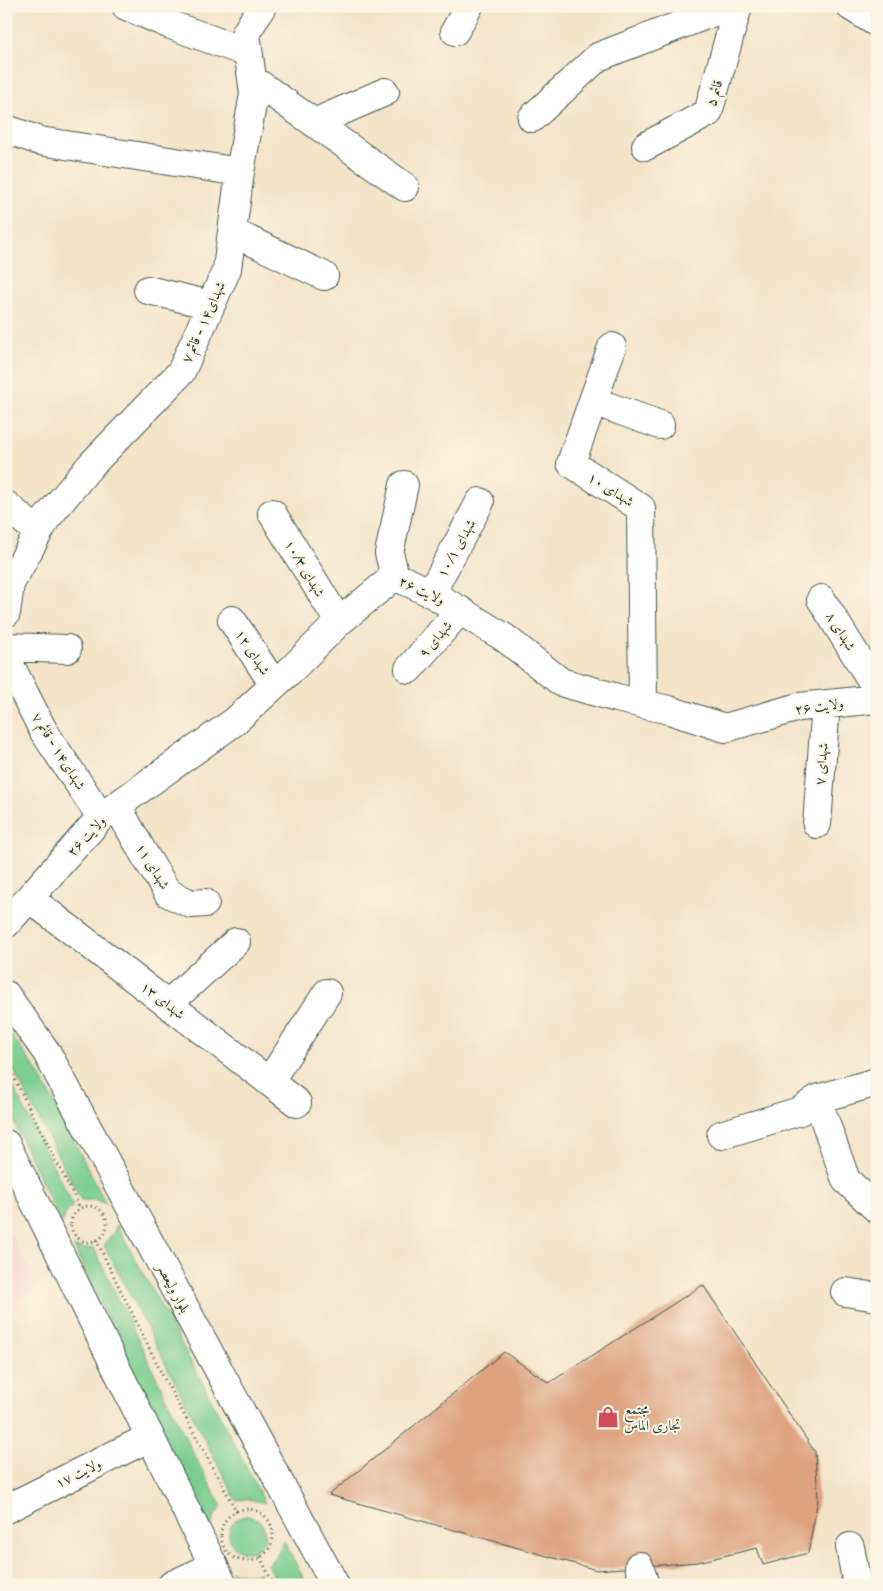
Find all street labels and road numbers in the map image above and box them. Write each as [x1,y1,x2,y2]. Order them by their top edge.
street label: قائم ۵ [703,78,730,110]
street label: شهدای۱۴ - قائم ۷ [178,279,233,367]
street label: شهدای ۱۰ [584,469,637,511]
street label: شهدای ۱۰/۱ [433,516,480,581]
street label: شهدای ۱۰/۳ [280,536,328,601]
street label: ولایت ۲۶ [396,572,448,609]
street label: شهدای ۸ [821,609,859,655]
street label: شهدای ۹ [415,617,457,662]
street label: شهدای ۱۲ [231,626,274,679]
street label: ولایت ۲۶ [794,695,845,719]
street label: شهدای۱۴ - قائم ۷ [25,710,89,795]
street label: شهدای ۷ [811,742,833,786]
street label: ولایت ۲۶ [63,813,110,861]
street label: شهدای ۱۱ [131,840,173,893]
street label: شهدای ۱۳ [137,978,188,1024]
street label: بلوار ولیعصر [152,1259,194,1317]
street label: ولایت ۱۷ [52,1455,104,1493]

